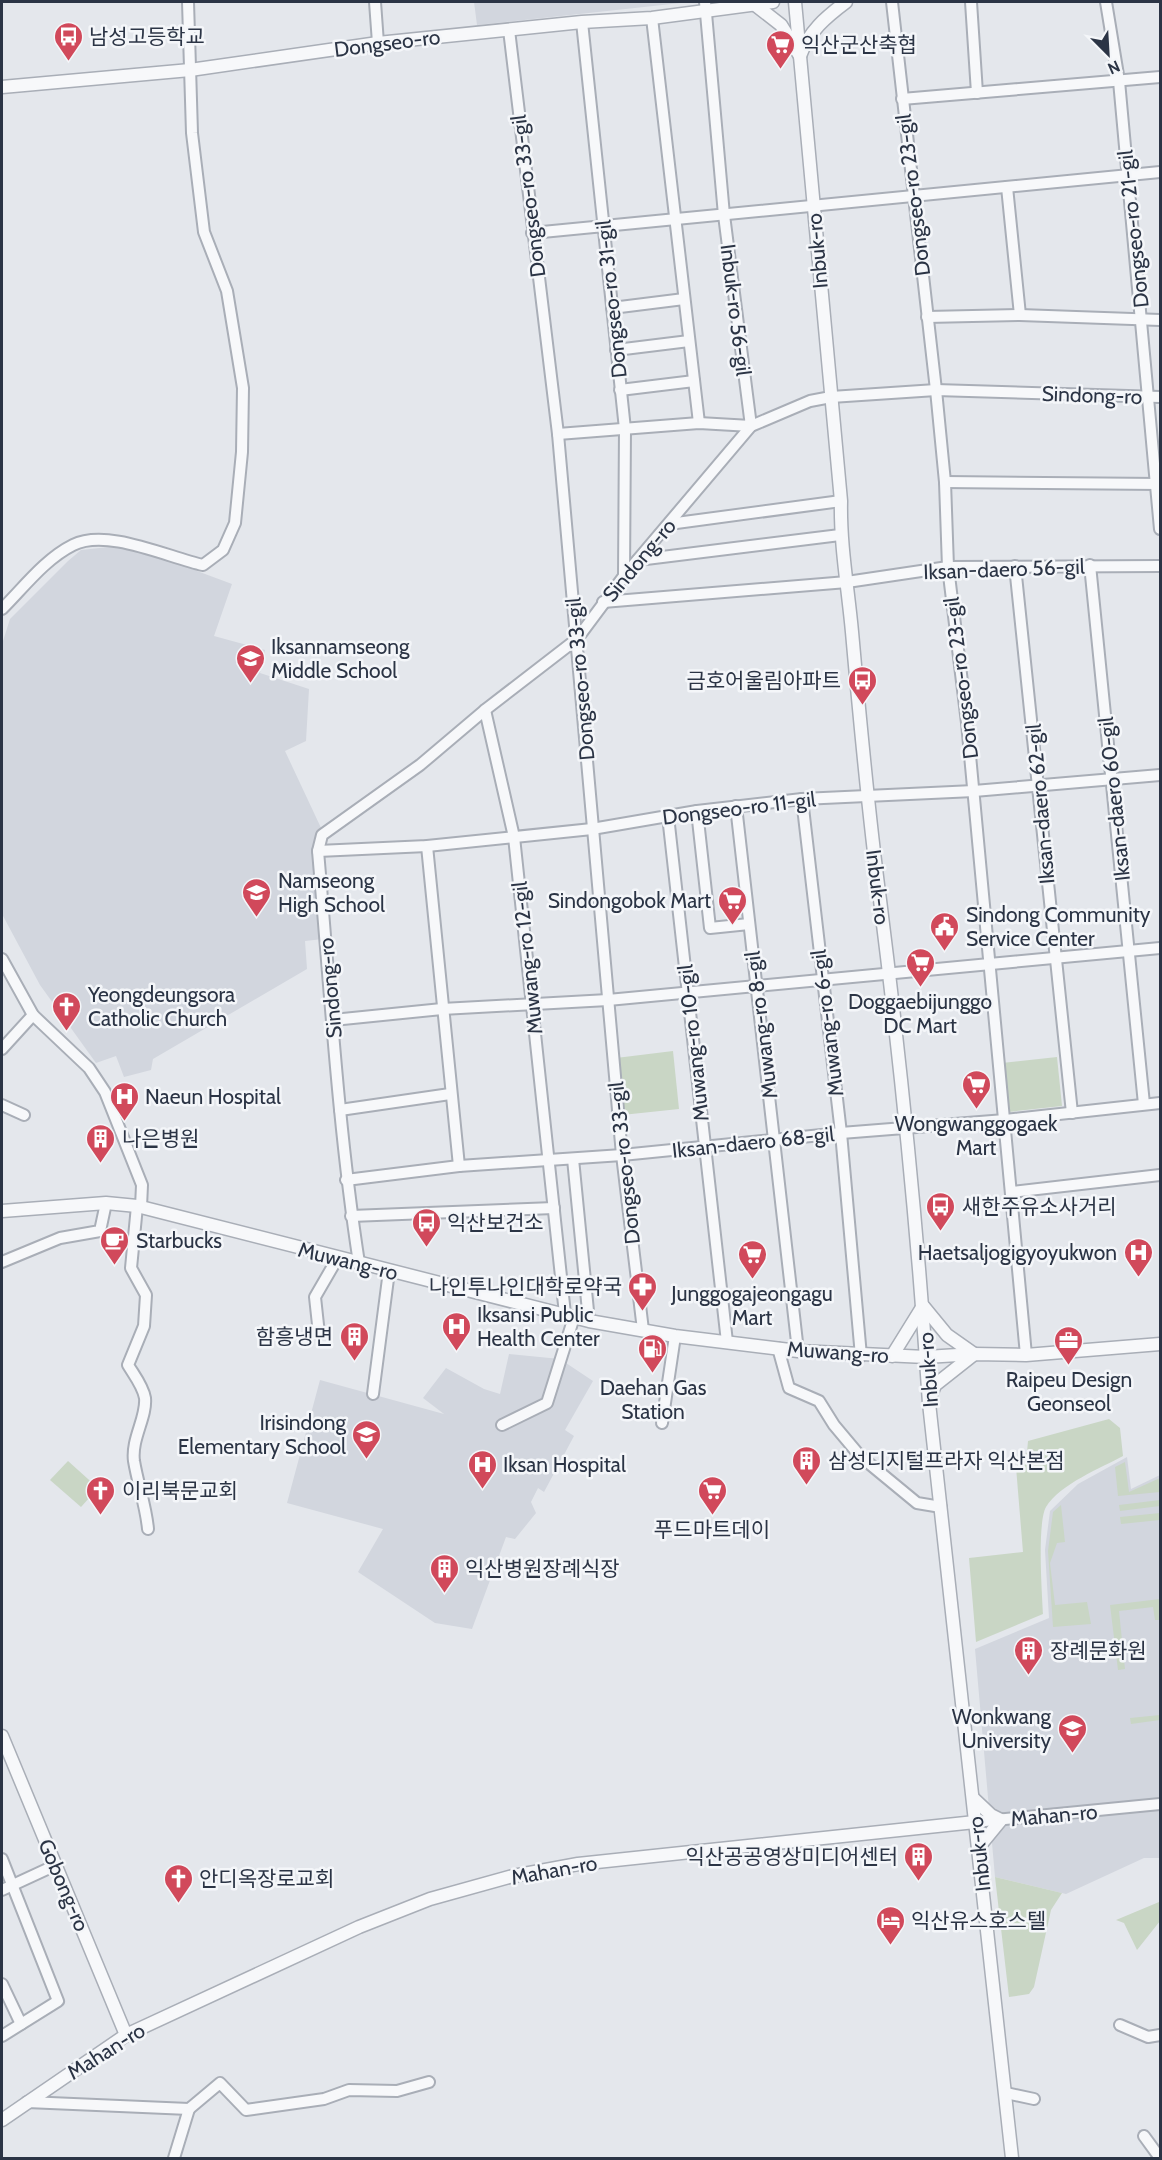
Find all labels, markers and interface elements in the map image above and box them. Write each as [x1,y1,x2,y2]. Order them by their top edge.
bus stop icon: 남성고등학교 [52,20,84,62]
place label: 남성고등학교 [89,24,205,49]
street label: Dongseo-ro [333,24,441,62]
north arrow [1078,24,1138,84]
supermarket icon: 익산군산축협 [764,28,796,70]
place label: 익산군산축협 [801,32,917,57]
text: N [1105,56,1123,78]
street label: Dongseo-ro 33-gil [506,113,550,279]
street label: Dongseo-ro 23-gil [891,113,935,277]
street label: Dongseo-ro 21-gil [1112,149,1154,309]
street label: Inbuk-ro [801,212,833,290]
street label: Dongseo-ro 31-gil [590,219,632,379]
street label: Inbuk-ro 56-gil [716,243,756,377]
street label: Sindong-ro [1041,381,1143,409]
street label: Sindong-ro [597,513,681,607]
street label: Iksan-daero 56-gil [923,554,1085,584]
street label: Dongseo-ro 23-gil [939,596,983,760]
street label: Dongseo-ro 33-gil [560,597,600,761]
place label: Iksannamseong Middle School [271,634,410,683]
school or university icon: Iksannamseong Middle School [234,642,266,684]
bus stop icon: 금호어울림아파트 [846,664,878,706]
place label: 금호어울림아파트 [686,668,841,693]
street label: Iksan-daero 60-gil [1093,716,1135,882]
street label: Iksan-daero 62-gil [1021,723,1059,885]
street label: Dongseo-ro 11-gil [661,786,817,830]
street label: Inbuk-ro [861,848,895,926]
place label: Namseong High School [278,868,385,917]
school or university icon: Namseong High School [241,876,273,918]
street label: Muwang-ro 12-gil [507,880,547,1036]
supermarket icon: Sindongobok Mart [716,884,748,926]
place label: Sindongobok Mart [548,888,711,913]
place label: Sindong Community Service Center [966,902,1151,951]
public building icon: Sindong Community Service Center [929,910,961,952]
street label: Sindong-ro [313,937,347,1039]
supermarket icon: Doggaebijunggo DC Mart [904,946,936,988]
street label: Muwang-ro 6-gil [806,948,848,1098]
street label: Muwang-ro 8-gil [740,950,782,1100]
street label: Muwang-ro 10-gil [672,963,714,1123]
place label: Yeongdeungsora Catholic Church [87,982,235,1031]
place label: Doggaebijunggo DC Mart [848,989,992,1038]
church icon: Yeongdeungsora Catholic Church [51,990,83,1032]
supermarket icon: Wongwanggogaek Mart [960,1068,992,1110]
hospital icon: Naeun Hospital [108,1080,140,1122]
street label: Dongseo-ro 33-gil [603,1080,645,1246]
place label: Naeun Hospital [145,1084,281,1109]
place label: Wongwanggogaek Mart [895,1111,1058,1160]
street label: Iksan-daero 68-gil [671,1121,835,1163]
building icon: 나은병원 [85,1122,117,1164]
place label: 나은병원 [122,1126,199,1151]
bus stop icon: 새한주유소사거리 [925,1190,957,1232]
place label: 새한주유소사거리 [962,1194,1117,1219]
bus stop icon: 익산보건소 [410,1206,442,1248]
place label: 익산보건소 [447,1210,544,1235]
cafe icon: Starbucks [99,1224,131,1266]
place label: Starbucks [136,1228,222,1253]
hospital icon: Haetsaljogigyoyukwon [1122,1236,1154,1278]
street label: Muwang-ro [295,1237,401,1285]
supermarket icon: Junggogajeongagu Mart [736,1238,768,1280]
place label: Haetsaljogigyoyukwon [918,1240,1117,1266]
pharmacy icon: 나인투나인대학로약국 [627,1270,659,1312]
place label: 나인투나인대학로약국 [429,1274,622,1299]
place label: Junggogajeongagu Mart [670,1281,833,1330]
place label: Iksansi Public Health Center [477,1302,600,1351]
hospital icon: Iksansi Public Health Center [440,1310,472,1352]
building icon: 함흥냉면 [338,1320,370,1362]
place label: 함흥냉면 [256,1324,333,1349]
office icon: Raipeu Design Geonseol [1053,1324,1085,1366]
street label: Inbuk-ro [913,1331,943,1409]
fuel station icon: Daehan Gas Station [637,1332,669,1374]
street label: Muwang-ro [786,1336,890,1368]
place label: Raipeu Design Geonseol [1006,1367,1132,1416]
place label: Daehan Gas Station [600,1375,707,1424]
place label: Irisindong Elementary School [178,1410,347,1459]
school or university icon: Irisindong Elementary School [351,1418,383,1460]
building icon: 삼성디지털프라자 익산본점 [791,1444,823,1486]
hospital icon: Iksan Hospital [466,1448,498,1490]
place label: 삼성디지털프라자 익산본점 [828,1448,1065,1473]
place label: Iksan Hospital [503,1452,626,1477]
church icon: 이리북문교회 [85,1474,117,1516]
supermarket icon: 푸드마트데이 [696,1474,728,1516]
place label: 이리북문교회 [122,1478,238,1503]
place label: 푸드마트데이 [654,1517,770,1542]
building icon: 익산병원장례식장 [428,1552,460,1594]
place label: 익산병원장례식장 [465,1556,620,1581]
building icon: 장례문화원 [1013,1634,1045,1676]
place label: 장례문화원 [1050,1638,1147,1663]
place label: Wonkwang University [952,1704,1052,1753]
school or university icon: Wonkwang University [1056,1712,1088,1754]
street label: Mahan-ro [1010,1799,1098,1831]
street label: Inbuk-ro [963,1815,995,1893]
street label: Gobong-ro [33,1835,95,1935]
building icon: 익산공공영상미디어센터 [903,1840,935,1882]
place label: 익산공공영상미디어센터 [685,1844,898,1869]
street label: Mahan-ro [509,1850,599,1890]
church icon: 안디옥장로교회 [162,1862,194,1904]
place label: 안디옥장로교회 [199,1866,334,1891]
hotel icon: 익산유스호스텔 [874,1904,906,1946]
place label: 익산유스호스텔 [911,1908,1046,1933]
street label: Mahan-ro [62,2017,150,2085]

